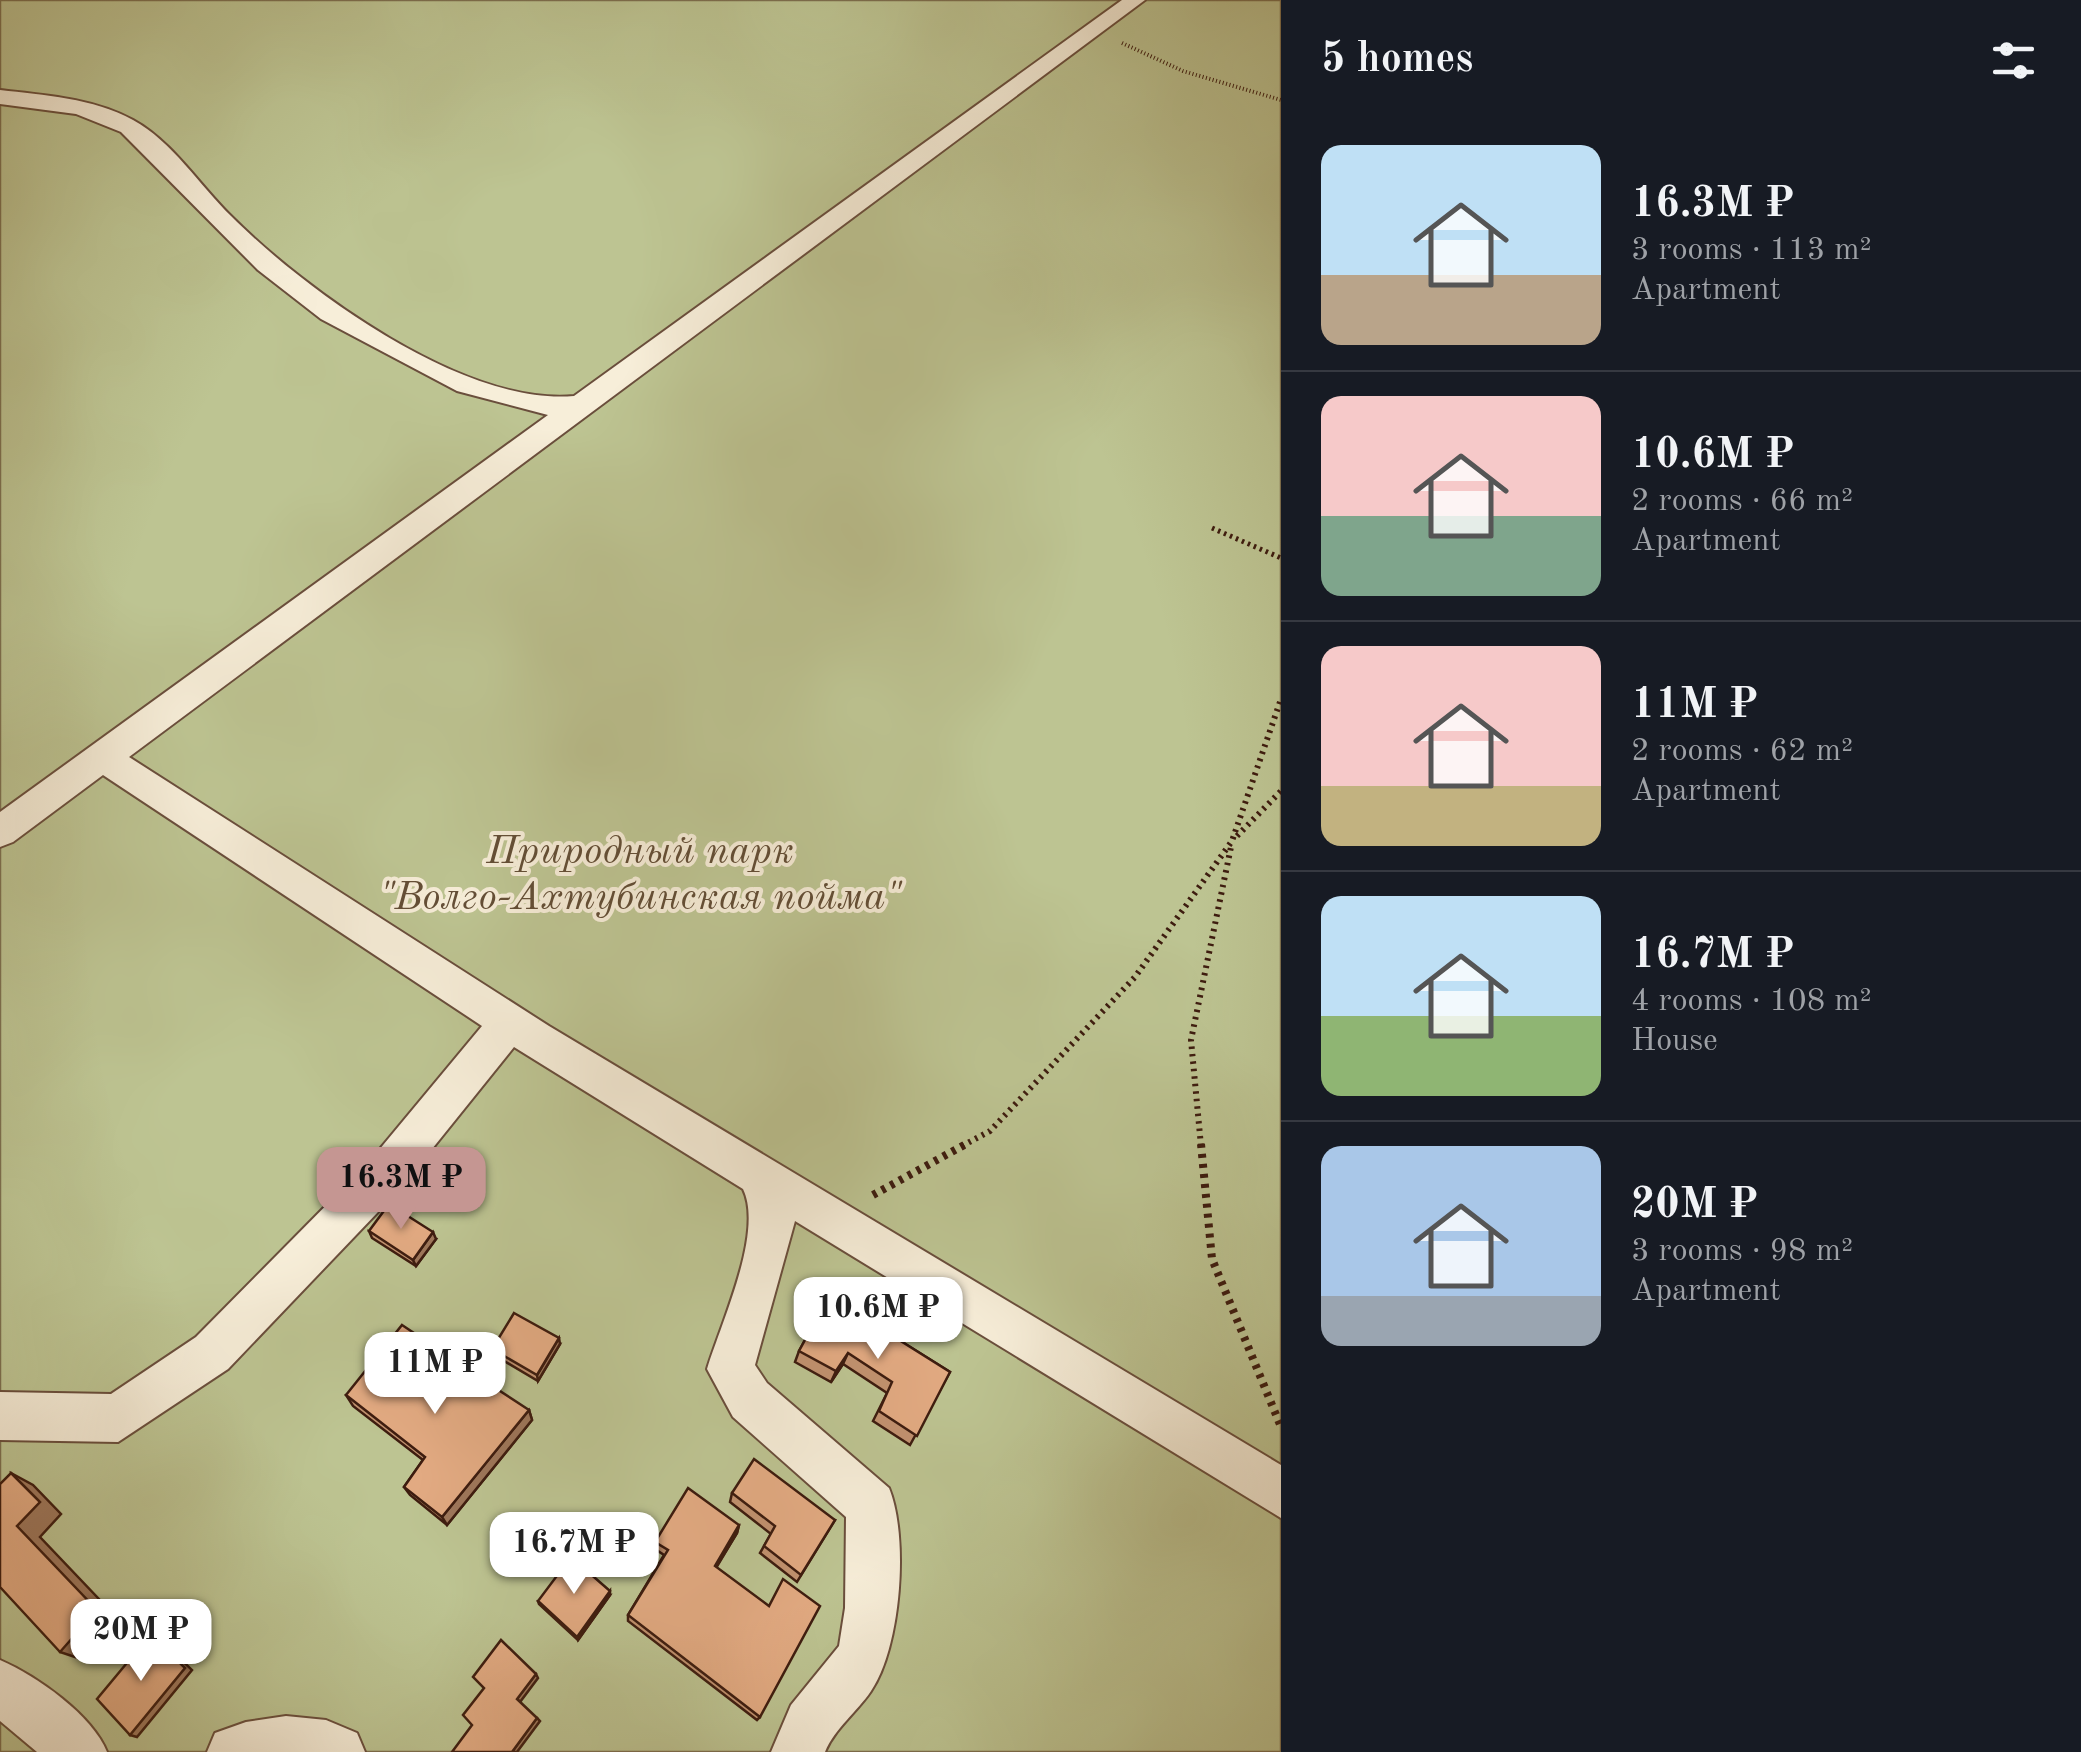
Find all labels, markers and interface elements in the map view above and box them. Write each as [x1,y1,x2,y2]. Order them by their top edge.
icon: filters [1986,33,2041,88]
text: 5 homes [1321,39,1473,81]
text: 16.3M ₽ [1631,184,1794,226]
icon: home [1401,185,1521,305]
text: 3 rooms · 113 m² [1631,235,1872,267]
text: Apartment [1631,275,1781,307]
text: 10.6M ₽ [1631,435,1794,477]
icon: home [1401,436,1521,556]
text: 2 rooms · 66 m² [1631,486,1853,518]
text: Apartment [1631,526,1781,558]
text: 11M ₽ [1631,685,1758,727]
icon: home [1401,686,1521,806]
text: 2 rooms · 62 m² [1631,736,1853,768]
text: Apartment [1631,776,1781,808]
park label: Природный парк "Волго-Ахтубинская пойма" [379,833,903,919]
text: 16.7M ₽ [1631,935,1794,977]
icon: home [1401,936,1521,1056]
text: 4 rooms · 108 m² [1631,986,1872,1018]
text: House [1631,1026,1718,1058]
pin: 16.3M ₽ [309,1147,493,1232]
text: 16.3M ₽ [339,1163,463,1195]
text: 20M ₽ [1631,1185,1758,1227]
icon: home [1401,1186,1521,1306]
text: 3 rooms · 98 m² [1631,1236,1853,1268]
text: Apartment [1631,1276,1781,1308]
pin: 10.6M ₽ [786,1277,970,1362]
text: 10.6M ₽ [816,1293,940,1325]
pin: 11M ₽ [365,1332,505,1417]
text: 11M ₽ [386,1348,484,1380]
pin: 16.7M ₽ [482,1512,666,1597]
text: 16.7M ₽ [512,1528,636,1560]
pin: 20M ₽ [71,1599,211,1684]
text: 20M ₽ [92,1615,190,1647]

